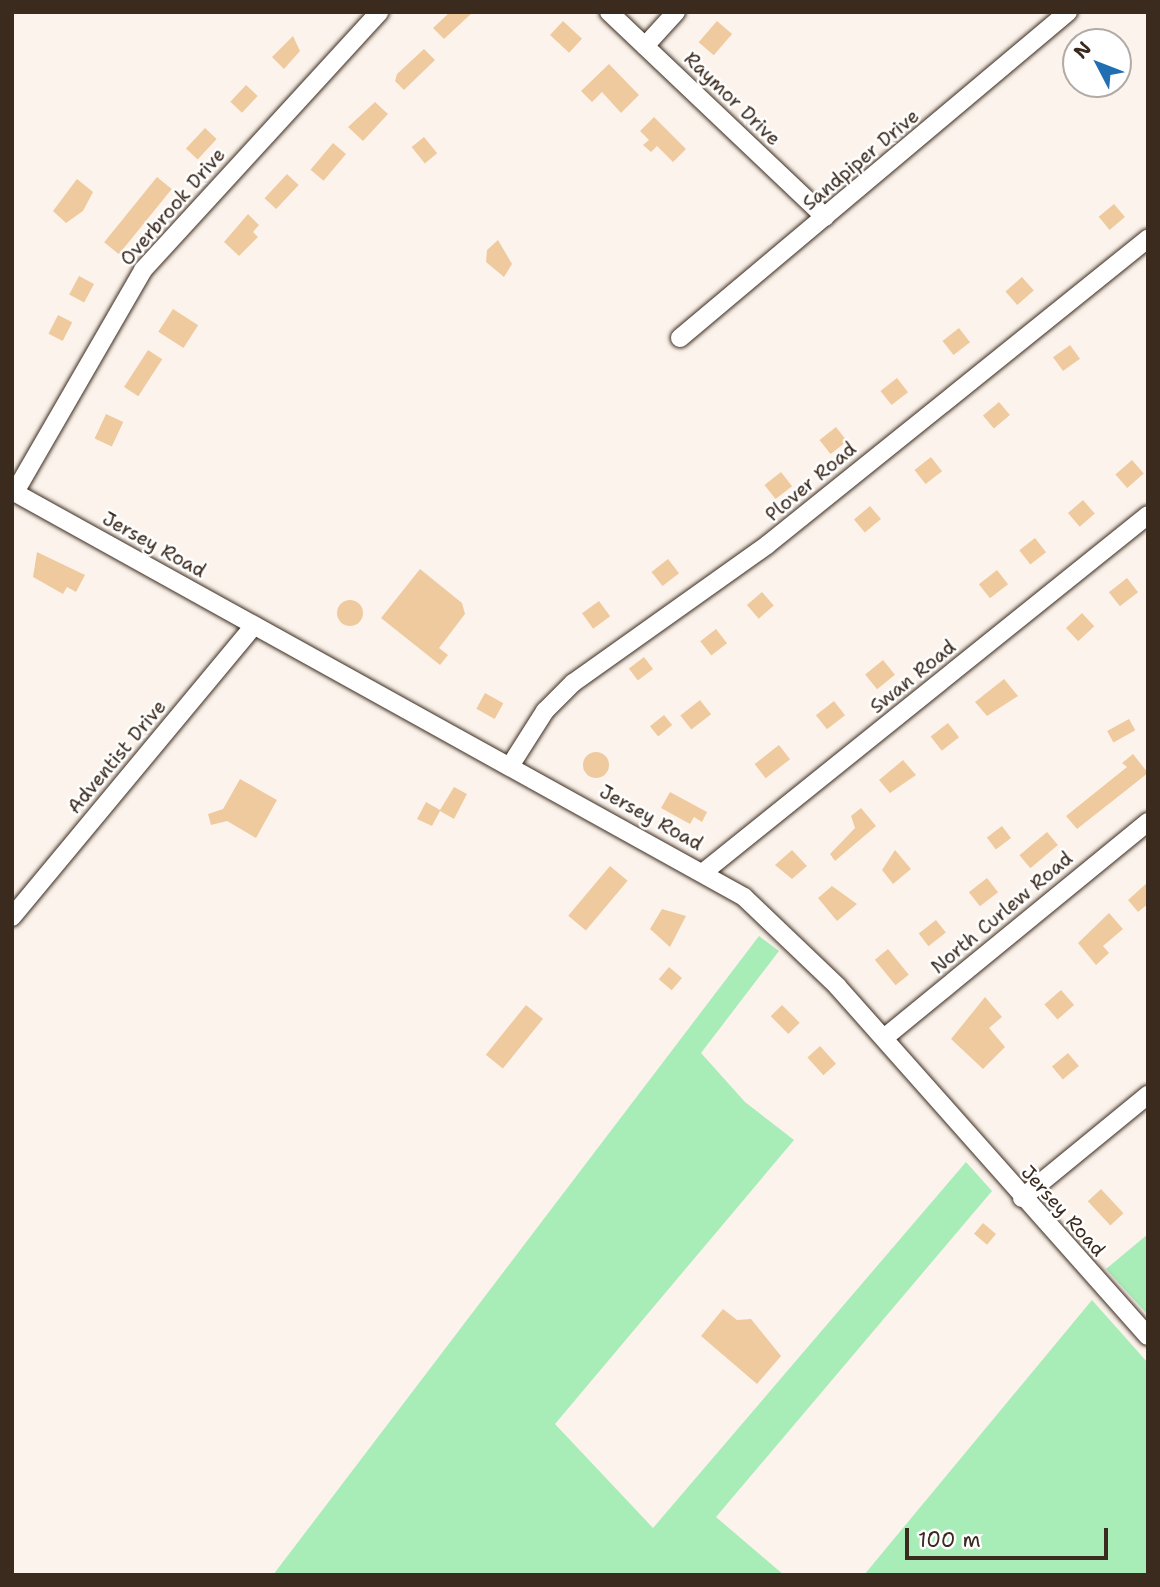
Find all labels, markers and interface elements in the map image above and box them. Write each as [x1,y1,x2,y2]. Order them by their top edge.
north arrow [1062,28,1132,98]
text: N [1068,36,1097,64]
street label: Raymor Drive [679,47,785,151]
street label: Sandpiper Drive [798,105,924,215]
street label: Overbrook Drive [116,144,230,270]
street label: Plover Road [761,438,861,526]
street label: Jersey Road [98,507,210,583]
street label: Swan Road [866,636,960,718]
street label: Adventist Drive [63,696,171,818]
street label: Jersey Road [595,780,707,856]
street label: North Curlew Road [927,847,1077,979]
street label: Jersey Road [1016,1161,1110,1261]
scale bar [908,1514,1111,1558]
text: 100 m [918,1526,981,1554]

